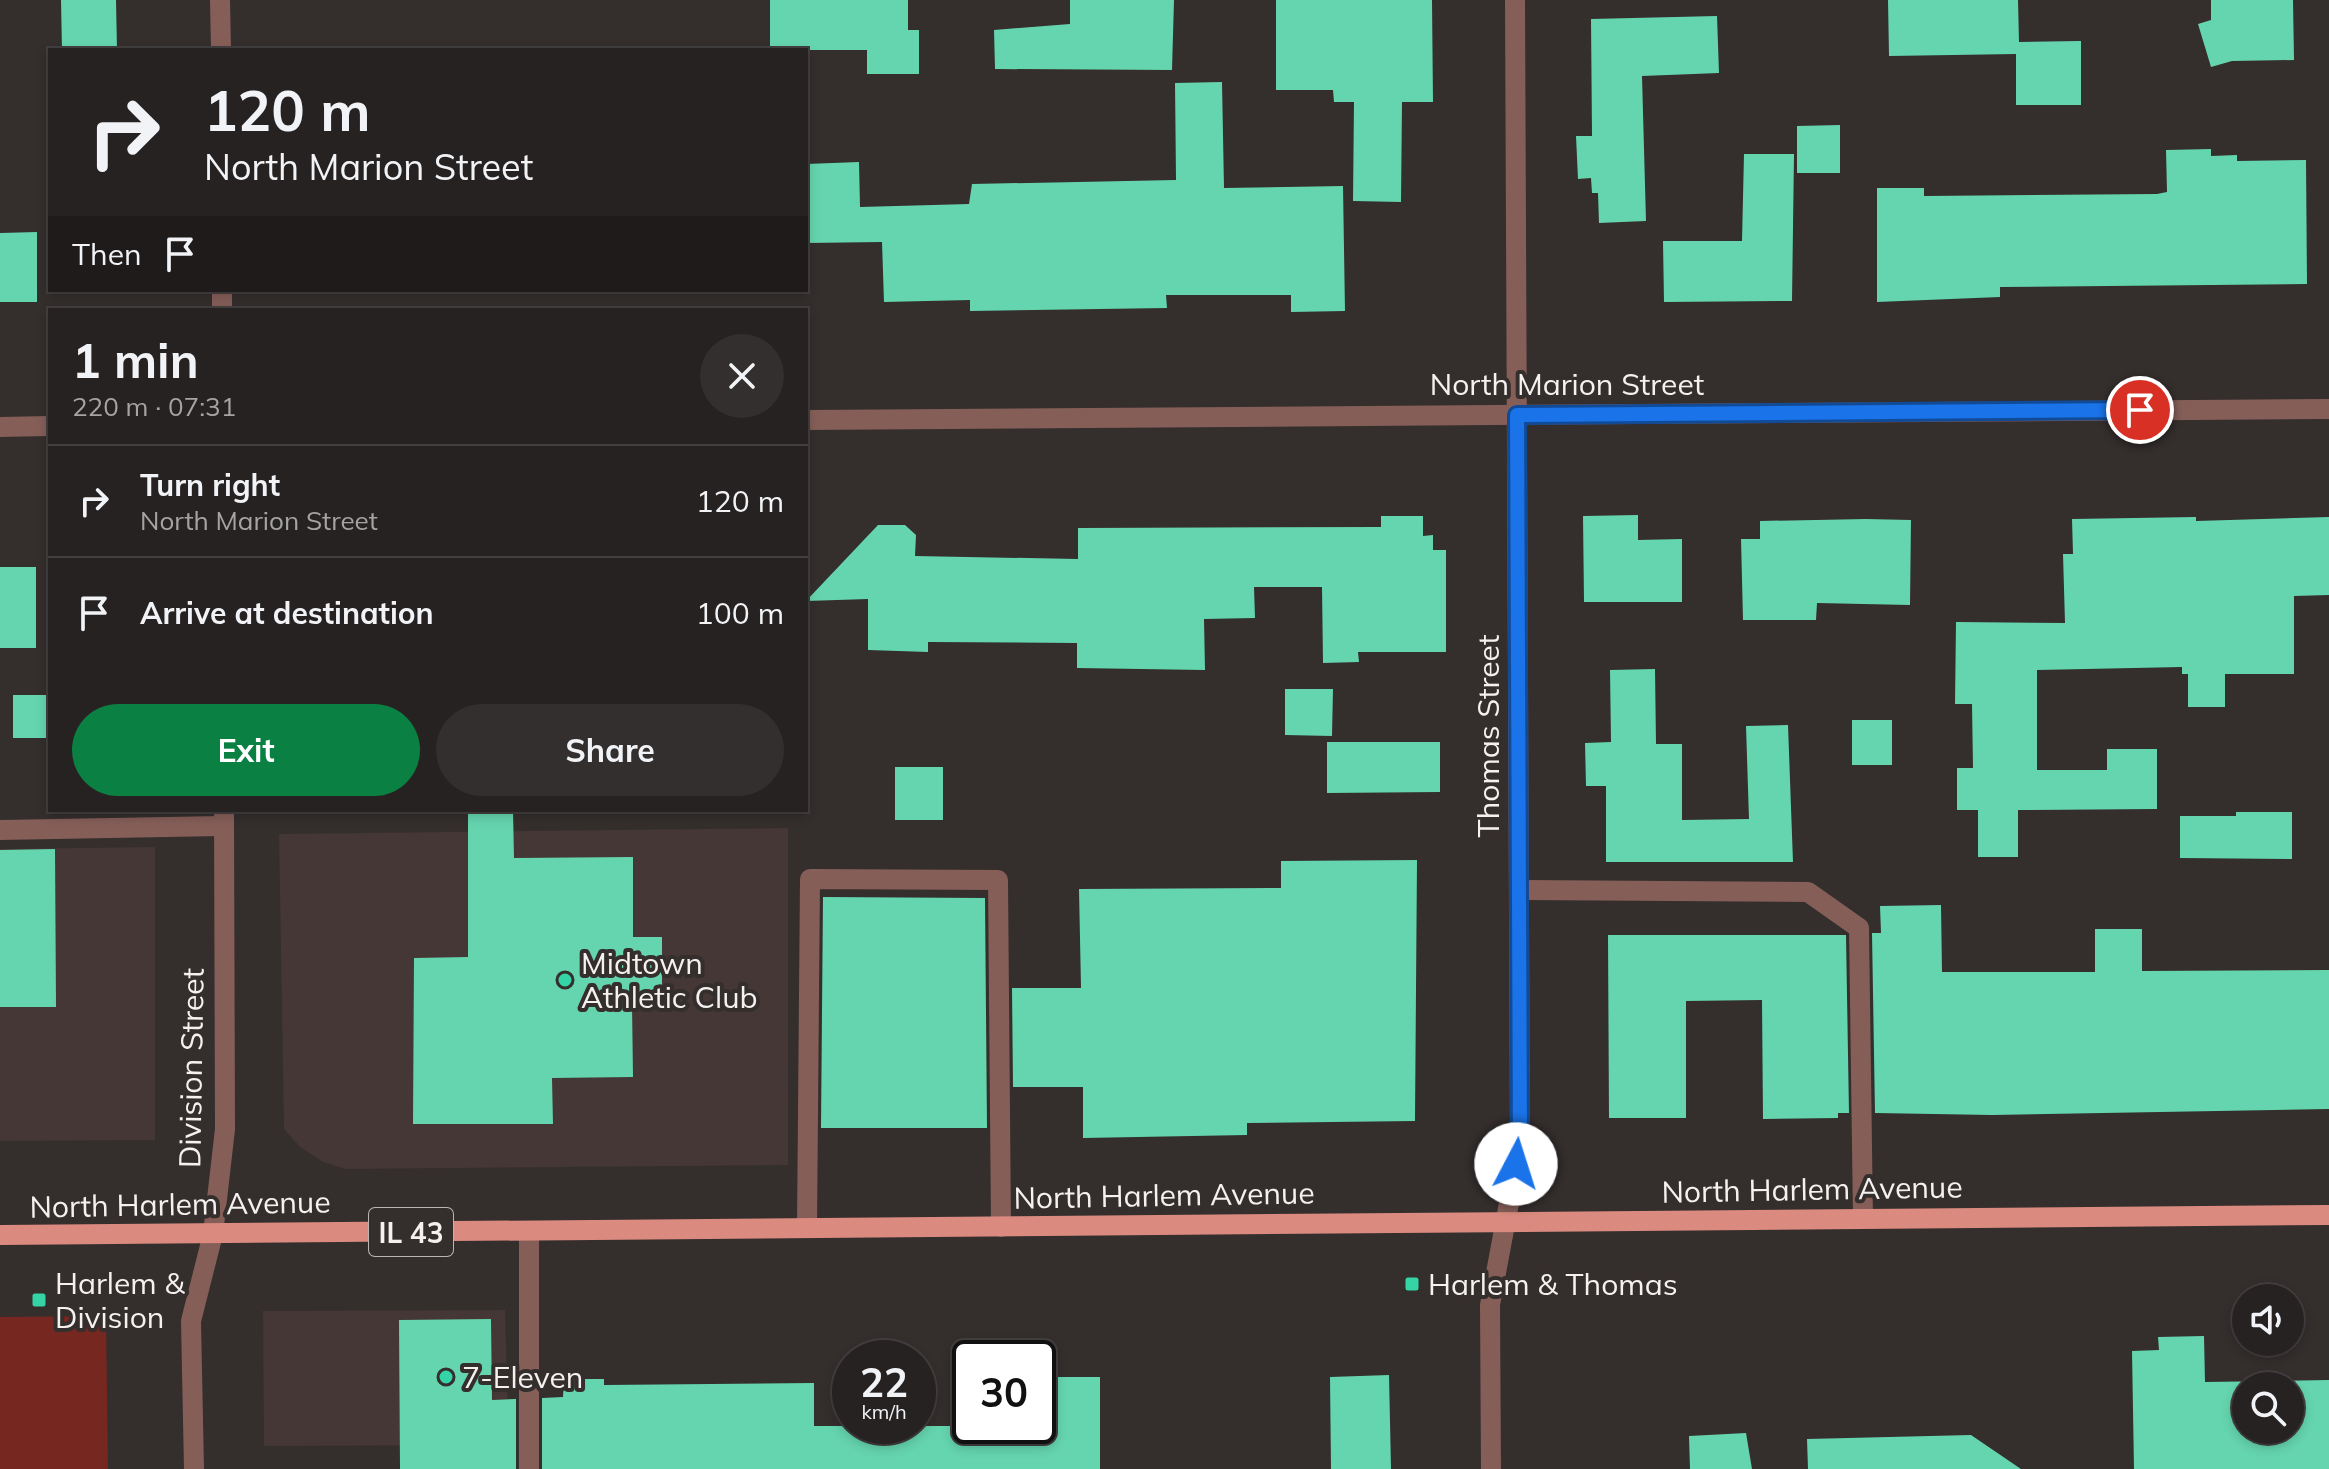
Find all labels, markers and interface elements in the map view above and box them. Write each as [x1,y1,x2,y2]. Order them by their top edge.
text: 120 m [204,75,371,145]
icon: right [72,80,176,184]
text: North Marion Street [204,144,533,189]
icon: arrive [158,232,202,276]
text: Then [72,235,142,273]
text: 1 min [72,330,199,390]
button: close [700,334,784,418]
street label: North Marion Street [1430,365,1704,403]
pin [2106,376,2174,444]
icon: arrive [2118,388,2162,432]
text: 220 m · 07:31 [72,390,236,423]
text: Turn right [140,466,280,504]
icon: right [72,479,116,523]
text: 120 m [696,482,784,520]
text: North Marion Street [140,504,378,537]
icon: arrive [72,591,116,635]
text: Arrive at destination [140,594,434,632]
text: 100 m [696,594,784,632]
street label: Thomas Street [1469,635,1507,837]
button: Exit [72,704,420,796]
button: Share [436,704,784,796]
place label: Midtown Athletic Club [581,944,758,1016]
street label: Division Street [170,968,212,1168]
marker: Midtown Athletic Club [556,971,574,989]
position arrow [1474,1122,1558,1206]
street label: North Harlem Avenue [1661,1167,1963,1211]
street label: North Harlem Avenue [1013,1173,1315,1217]
street label: North Harlem Avenue [29,1182,331,1226]
road number: IL 43 [369,1208,453,1256]
place label: Harlem & Division [55,1264,185,1336]
place label: Harlem & Thomas [1428,1265,1678,1303]
marker: Harlem & Thomas [1403,1275,1421,1293]
map controls [2232,1284,2304,1444]
button: sound [2232,1284,2304,1356]
marker: Harlem & Division [30,1291,48,1309]
speed limit sign: 30 [952,1340,1056,1444]
text: 22 [860,1357,908,1407]
place label: 7-Eleven [462,1358,583,1396]
marker: 7-Eleven [437,1368,455,1386]
button: search [2232,1372,2304,1444]
text: km/h [861,1399,907,1424]

